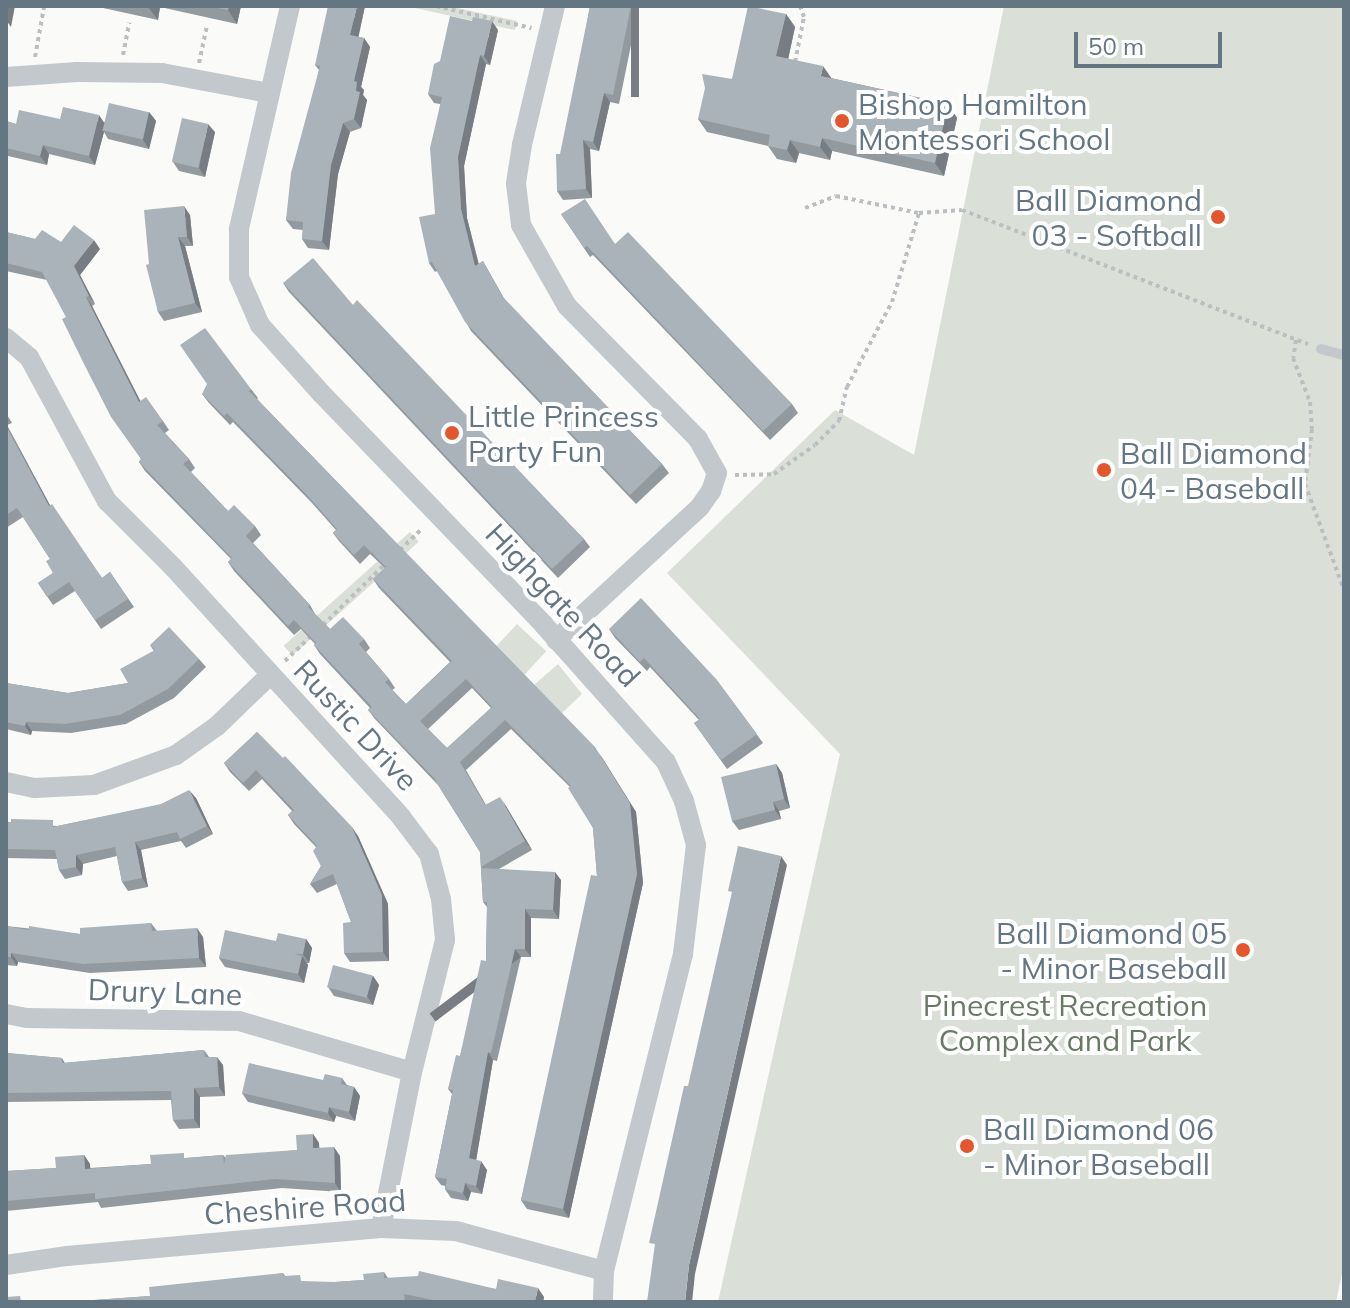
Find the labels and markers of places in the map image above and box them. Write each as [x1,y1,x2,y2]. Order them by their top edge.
place label: Bishop Hamilton Montessori School [858,86,1110,156]
marker: Bishop Hamilton Montessori School [833,112,851,130]
place label: Ball Diamond 03 - Softball [1015,182,1202,252]
marker: Ball Diamond 03 - Softball [1209,208,1227,226]
place label: Little Princess Party Fun [468,398,659,468]
marker: Little Princess Party Fun [443,424,461,442]
place label: Ball Diamond 04 - Baseball [1120,435,1307,506]
marker: Ball Diamond 04 - Baseball [1095,461,1113,479]
place label: Ball Diamond 05 - Minor Baseball [996,915,1227,986]
marker: Ball Diamond 05 - Minor Baseball [1234,941,1252,959]
place label: Ball Diamond 06 - Minor Baseball [983,1111,1214,1182]
marker: Ball Diamond 06 - Minor Baseball [958,1137,976,1155]

